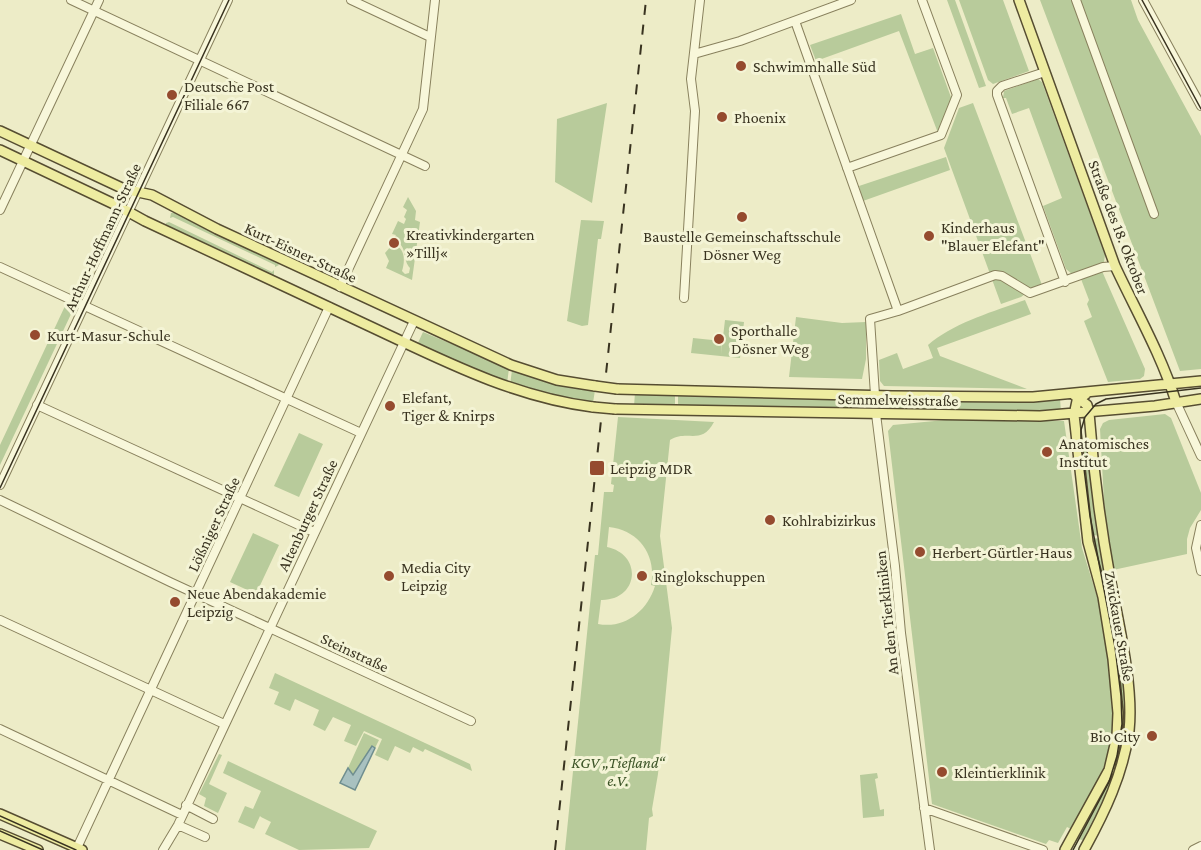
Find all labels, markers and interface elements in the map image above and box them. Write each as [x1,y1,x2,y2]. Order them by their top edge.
place label: Schwimmhalle Süd [753,58,877,75]
marker: Schwimmhalle Süd [734,59,748,73]
place label: Deutsche Post Filiale 667 [184,78,275,113]
marker: Deutsche Post Filiale 667 [165,88,179,102]
place label: Phoenix [734,109,786,126]
marker: Phoenix [715,110,729,124]
street label: Straße des 18. Oktober [1085,158,1152,297]
street label: Arthur-Hoffmann-Straße [61,160,144,314]
marker: Baustelle Gemeinschaftsschule Dösner Weg [735,210,749,224]
street label: Kurt-Eisner-Straße [242,219,360,286]
place label: Kinderhaus "Blauer Elefant" [941,219,1045,254]
place label: Kreativkindergarten »Tillj« [406,226,535,262]
place label: Baustelle Gemeinschaftsschule Dösner Weg [643,228,841,264]
marker: Kinderhaus "Blauer Elefant" [922,229,936,243]
marker: Kreativkindergarten »Tillj« [387,236,401,250]
place label: Sporthalle Dösner Weg [731,322,809,358]
place label: Kurt-Masur-Schule [47,327,170,344]
marker: Kurt-Masur-Schule [28,328,42,342]
marker: Sporthalle Dösner Weg [712,332,726,346]
place label: Elefant, Tiger & Knirps [402,389,495,425]
street label: Semmelweisstraße [837,390,959,409]
marker: Elefant, Tiger & Knirps [383,399,397,413]
place label: Anatomisches Institut [1059,435,1149,470]
marker: Anatomisches Institut [1040,445,1054,459]
street label: Altenburger Straße [274,457,342,574]
marker: Leipzig MDR [588,459,606,477]
place label: Leipzig MDR [610,460,692,478]
street label: Lößniger Straße [184,474,244,575]
place label: Kohlrabizirkus [782,512,876,529]
marker: Kohlrabizirkus [763,513,777,527]
place label: Herbert-Gürtler-Haus [932,544,1072,561]
marker: Herbert-Gürtler-Haus [913,545,927,559]
street label: An den Tierkliniken [871,549,901,676]
place label: Media City Leipzig [401,559,471,595]
place label: Ringlokschuppen [654,568,766,586]
marker: Media City Leipzig [382,569,396,583]
marker: Ringlokschuppen [635,569,649,583]
street label: Zwickauer Straße [1101,570,1138,682]
place label: Neue Abendakademie Leipzig [187,585,326,621]
marker: Neue Abendakademie Leipzig [168,595,182,609]
street label: Steinstraße [318,629,391,676]
place label: Bio City [1090,728,1141,746]
marker: Bio City [1145,729,1159,743]
park label: KGV „Tiefland“ e.V. [571,754,666,789]
place label: Kleintierklinik [954,764,1046,781]
marker: Kleintierklinik [935,765,949,779]

